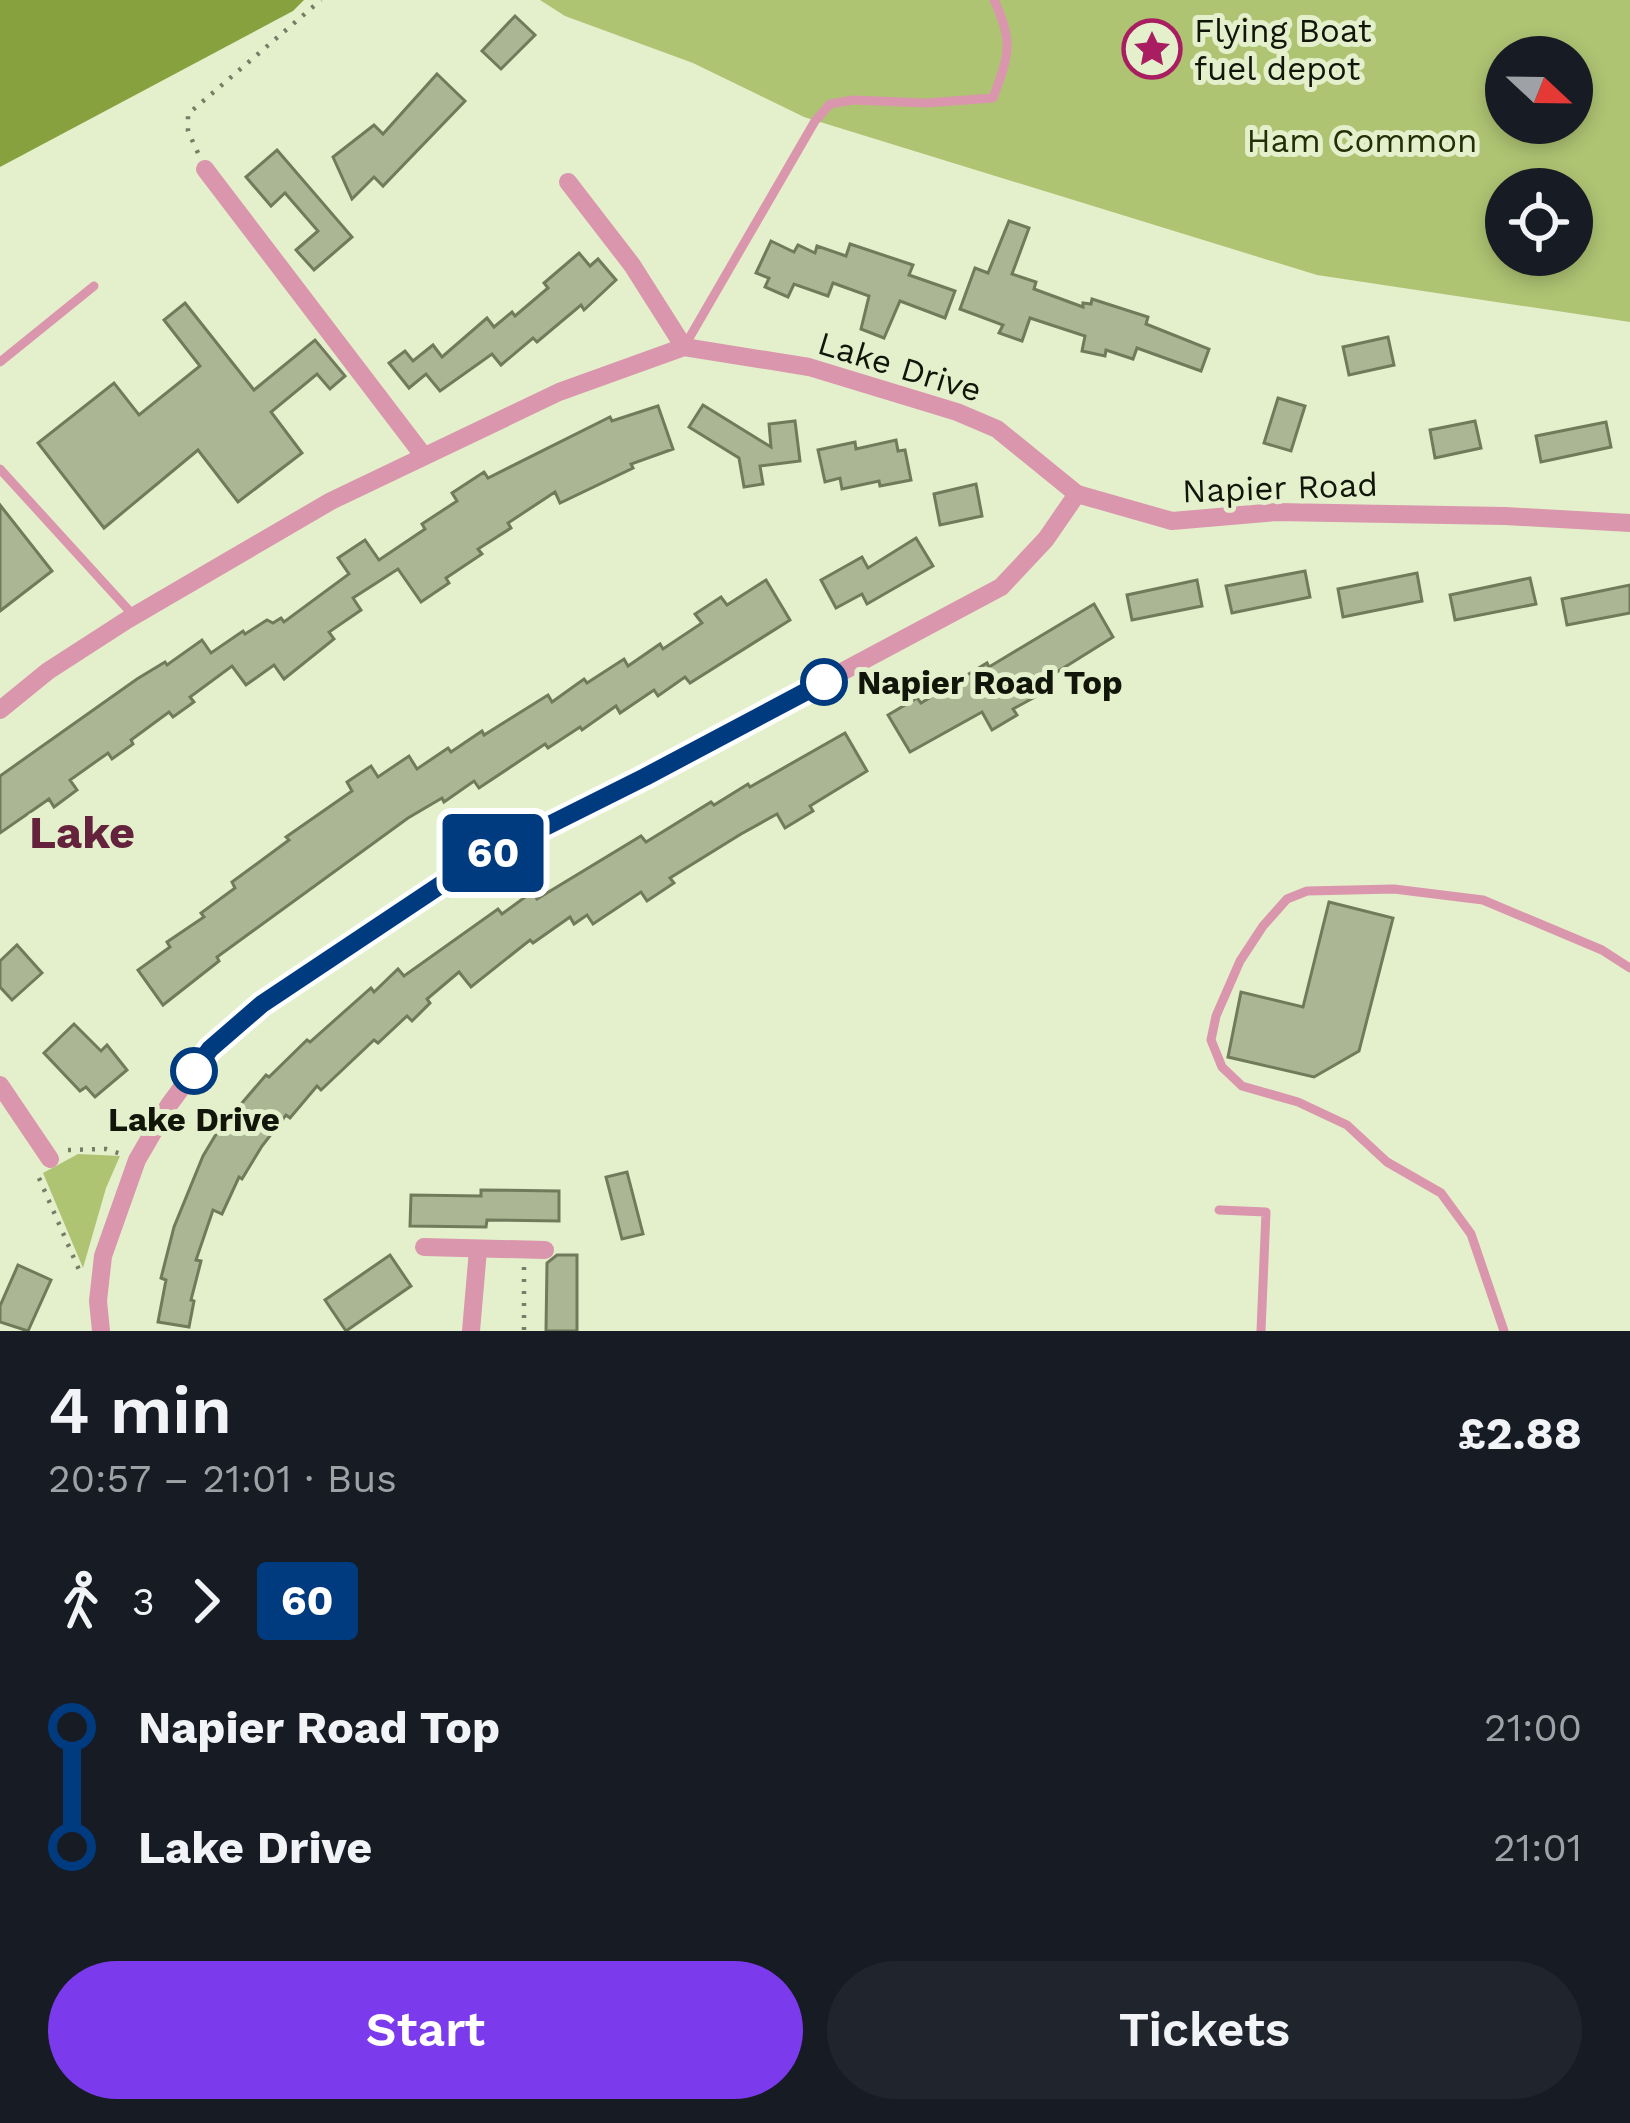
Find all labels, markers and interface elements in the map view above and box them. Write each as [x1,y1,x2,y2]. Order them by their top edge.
place label: Flying Boat fuel depot [1194,11,1372,88]
place icon: Flying Boat fuel depot [1121,18,1183,80]
north arrow [1485,36,1593,144]
map controls [1485,36,1593,276]
park label: Ham Common [1247,121,1477,160]
button: locate [1485,168,1593,276]
street label: Lake Drive [813,323,986,410]
street label: Napier Road [1182,465,1379,510]
marker: Napier Road Top [802,660,846,704]
place label: Napier Road Top [857,663,1123,702]
district label: Lake [29,806,135,859]
line badge: 60 [439,814,547,892]
text: 60 [467,828,519,877]
marker: Lake Drive [172,1049,216,1093]
place label: Lake Drive [108,1100,280,1139]
text: 4 min [48,1372,232,1449]
text: £2.88 [1458,1407,1582,1460]
text: 20:57 – 21:01 · Bus [48,1456,397,1501]
icon: walk [48,1568,114,1634]
icon: forward [173,1568,239,1634]
text: 60 [281,1576,334,1625]
text: 3 [132,1579,155,1624]
text: Napier Road Top [138,1701,500,1754]
text: 21:00 [1484,1705,1582,1750]
text: Lake Drive [138,1821,372,1874]
text: 21:01 [1493,1825,1582,1870]
button: Start [48,1961,803,2099]
button: Tickets [827,1961,1582,2099]

